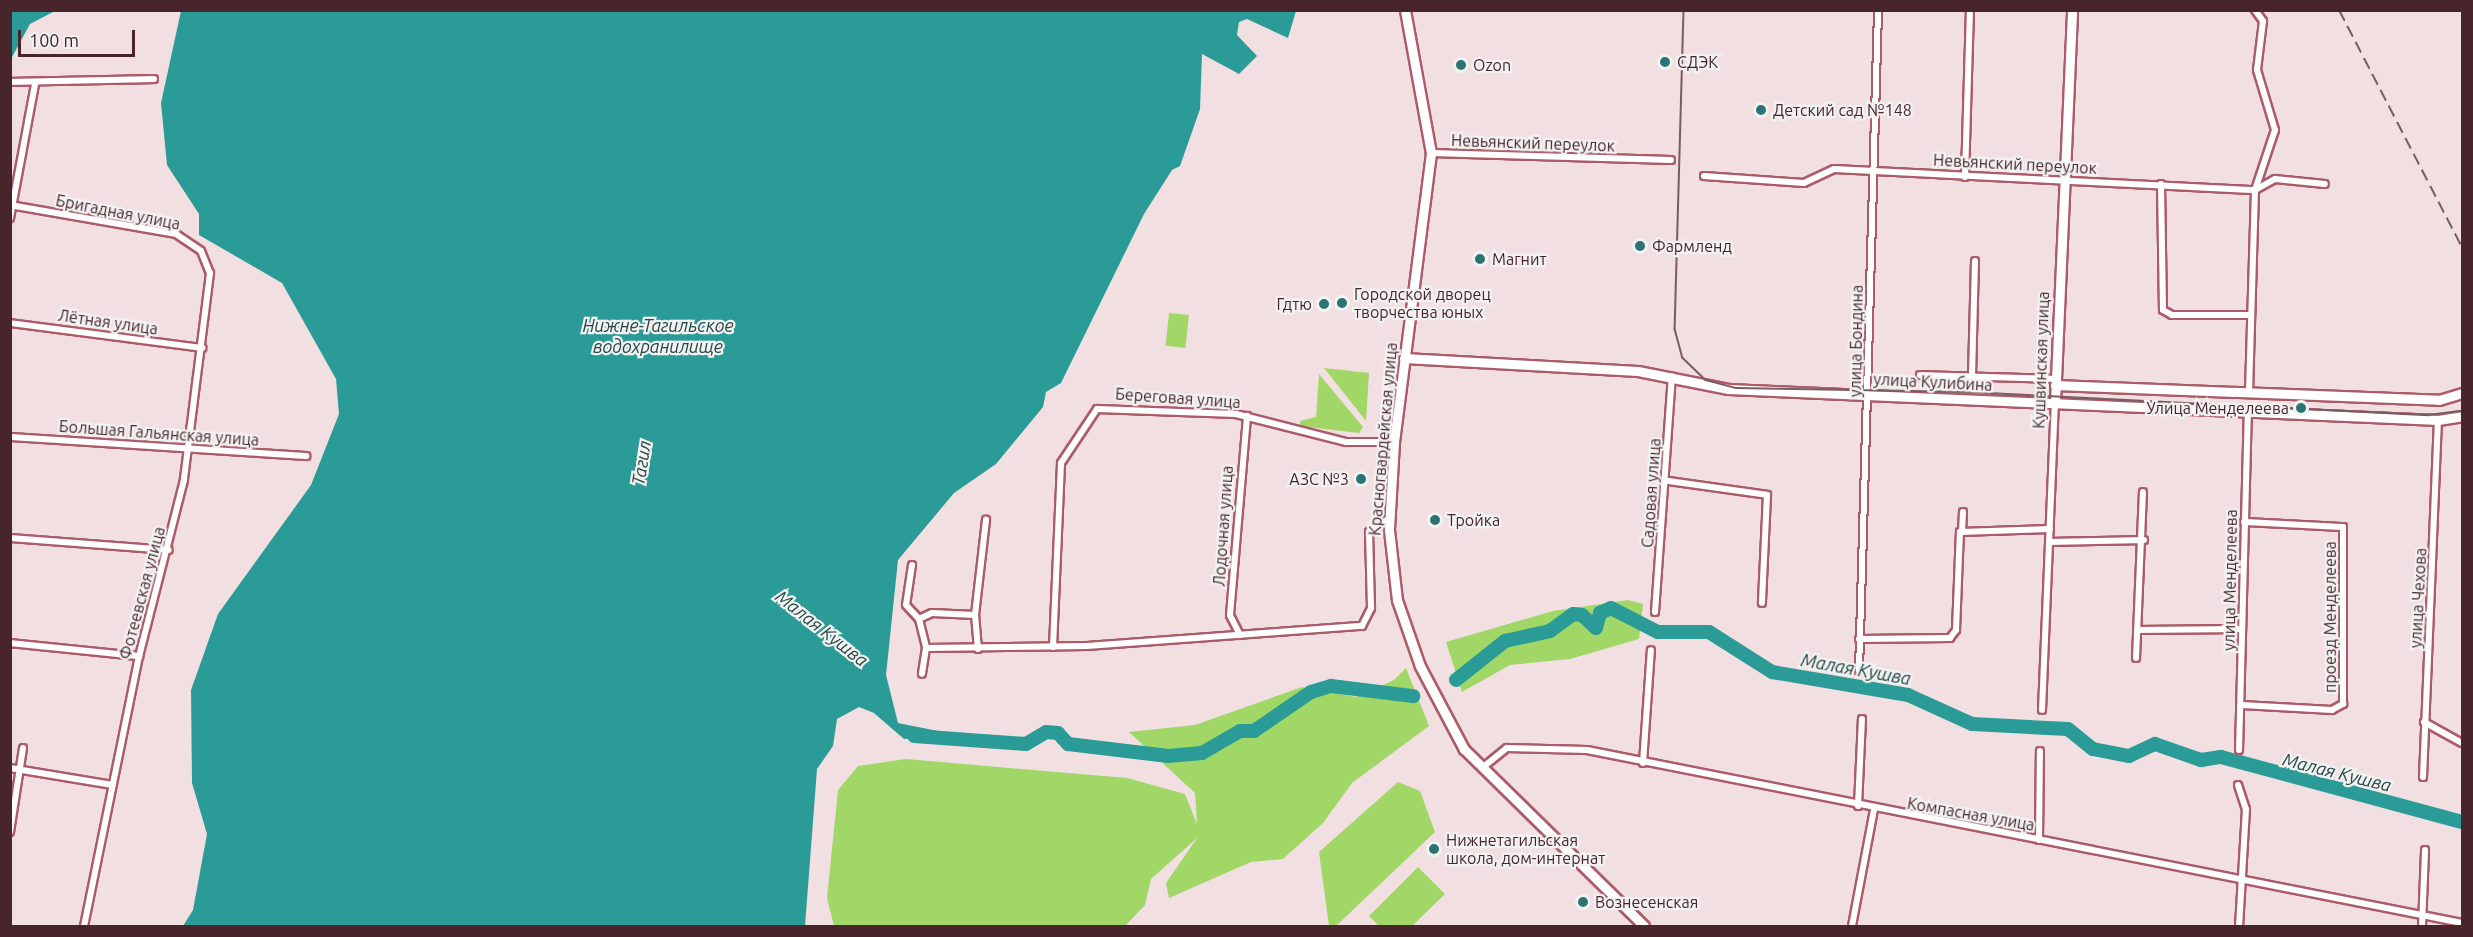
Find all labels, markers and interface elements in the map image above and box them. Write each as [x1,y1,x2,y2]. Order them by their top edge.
scale bar [21,18,138,56]
text: 100 m [29,30,79,50]
place label: СДЭК [1677,52,1718,72]
place label: Ozon [1473,55,1511,75]
marker: СДЭК [1658,55,1672,69]
marker: Ozon [1454,58,1468,72]
place label: Детский сад №148 [1773,100,1912,120]
marker: Детский сад №148 [1754,103,1768,117]
street label: Невьянский переулок [1451,131,1615,155]
street label: Невьянский переулок [1933,150,2097,178]
street label: Бригадная улица [54,191,182,233]
place label: Фармленд [1652,236,1732,256]
marker: Фармленд [1633,239,1647,253]
place label: Магнит [1492,249,1546,269]
marker: Магнит [1473,252,1487,266]
place label: Городской дворец творчества юных [1354,284,1491,322]
street label: улица Бондина [1845,285,1867,397]
street label: Кушвинская улица [2029,291,2053,429]
place label: Гдтю [1276,294,1312,314]
marker: Городской дворец творчества юных [1335,296,1349,310]
marker: Гдтю [1317,297,1331,311]
street label: Лётная улица [57,305,159,339]
water label: Нижне-Тагильское водохранилище [582,315,734,358]
street label: Красногвардейская улица [1365,342,1401,536]
street label: улица Кулибина [1873,369,1993,395]
street label: Береговая улица [1115,384,1241,412]
place label: Улица Менделеева [2146,398,2289,418]
marker: Улица Менделеева [2294,401,2308,415]
street label: Большая Гальянская улица [58,416,260,450]
street label: Садовая улица [1638,438,1664,548]
water label: Тагил [627,439,655,487]
street label: Лодочная улица [1209,465,1237,587]
place label: АЗС №3 [1289,469,1349,489]
marker: АЗС №3 [1354,472,1368,486]
street label: улица Менделеева [2219,509,2241,651]
place label: Тройка [1447,510,1500,530]
marker: Тройка [1428,513,1442,527]
street label: Фотеевская улица [115,525,169,661]
street label: проезд Менделеева [2320,541,2340,693]
street label: улица Чехова [2406,547,2430,649]
water label: Малая Кушва [772,585,872,671]
water label: Малая Кушва [1799,649,1913,689]
water label: Малая Кушва [2280,748,2394,796]
street label: Компасная улица [1906,793,2036,835]
place label: Нижнетагильская школа, дом-интернат [1446,830,1605,868]
marker: Нижнетагильская школа, дом-интернат [1427,842,1441,856]
place label: Вознесенская [1595,892,1698,912]
marker: Вознесенская [1576,895,1590,909]

